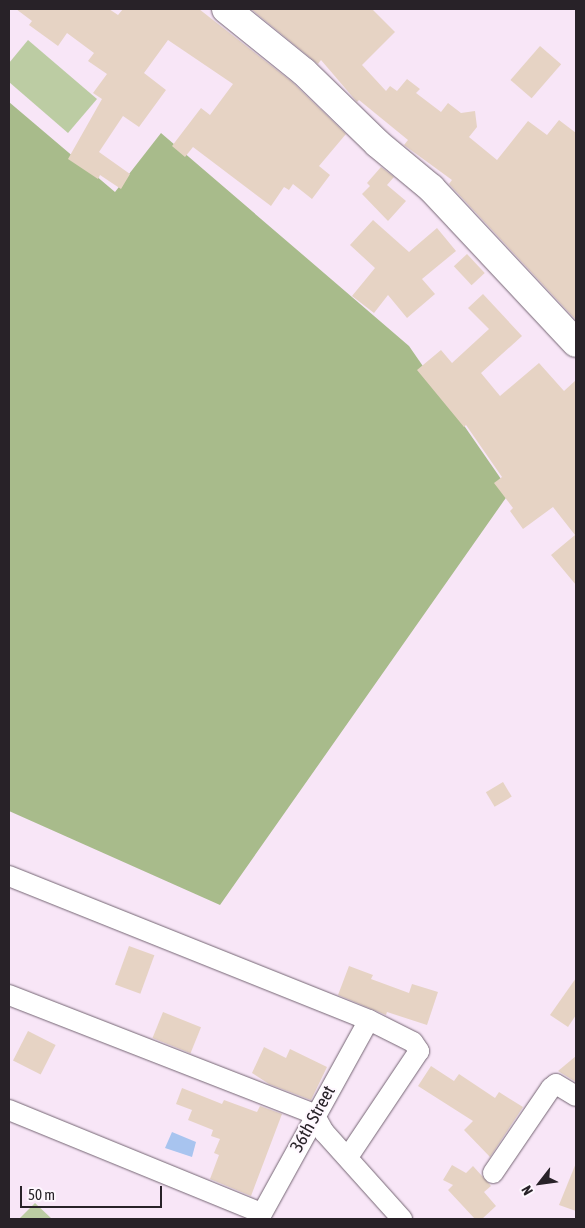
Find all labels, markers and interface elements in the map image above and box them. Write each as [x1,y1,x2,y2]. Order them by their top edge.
street label: 36th Street [286,1082,340,1156]
north arrow [515,1158,565,1208]
scale bar [22,1176,165,1208]
text: N [518,1183,536,1198]
text: 50 m [28,1186,55,1203]

